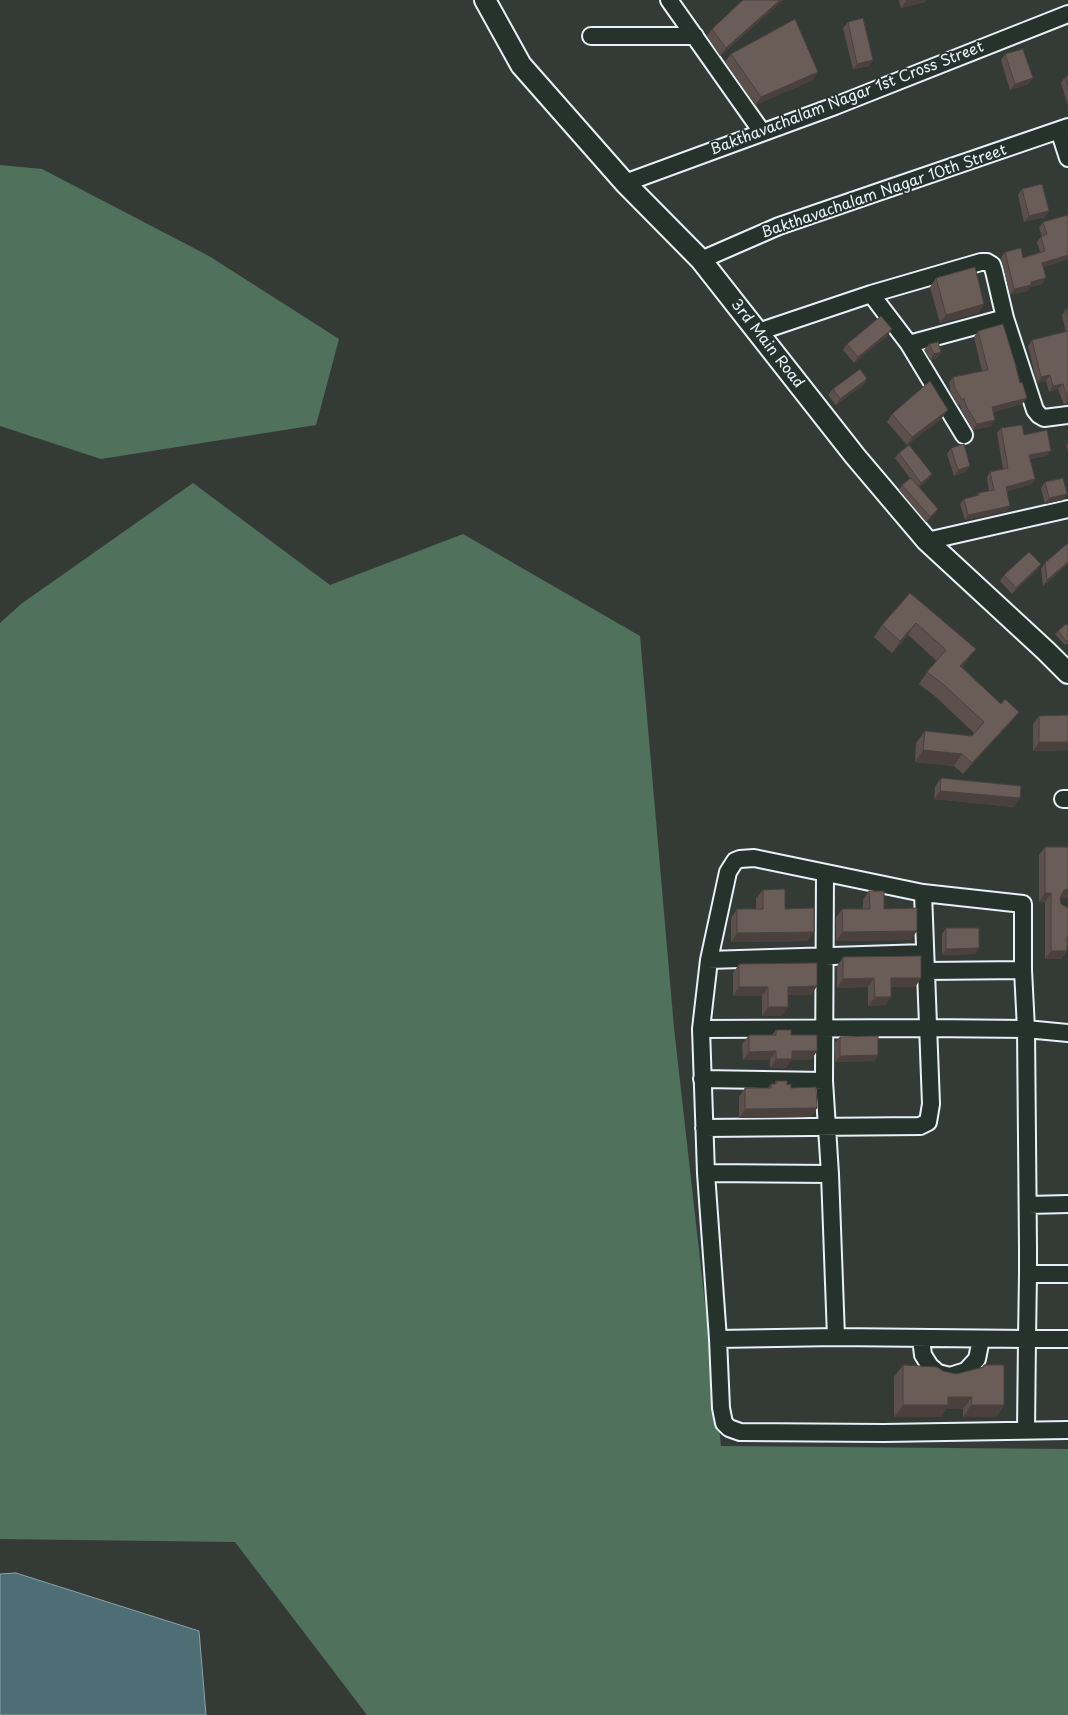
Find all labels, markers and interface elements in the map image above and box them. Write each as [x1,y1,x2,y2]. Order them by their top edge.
street label: Bakthavachalam Nagar 1st Cross Street [708,38,986,160]
street label: Bakthavachalam Nagar 10th Street [759,141,1009,243]
street label: 3rd Main Road [727,296,807,392]

